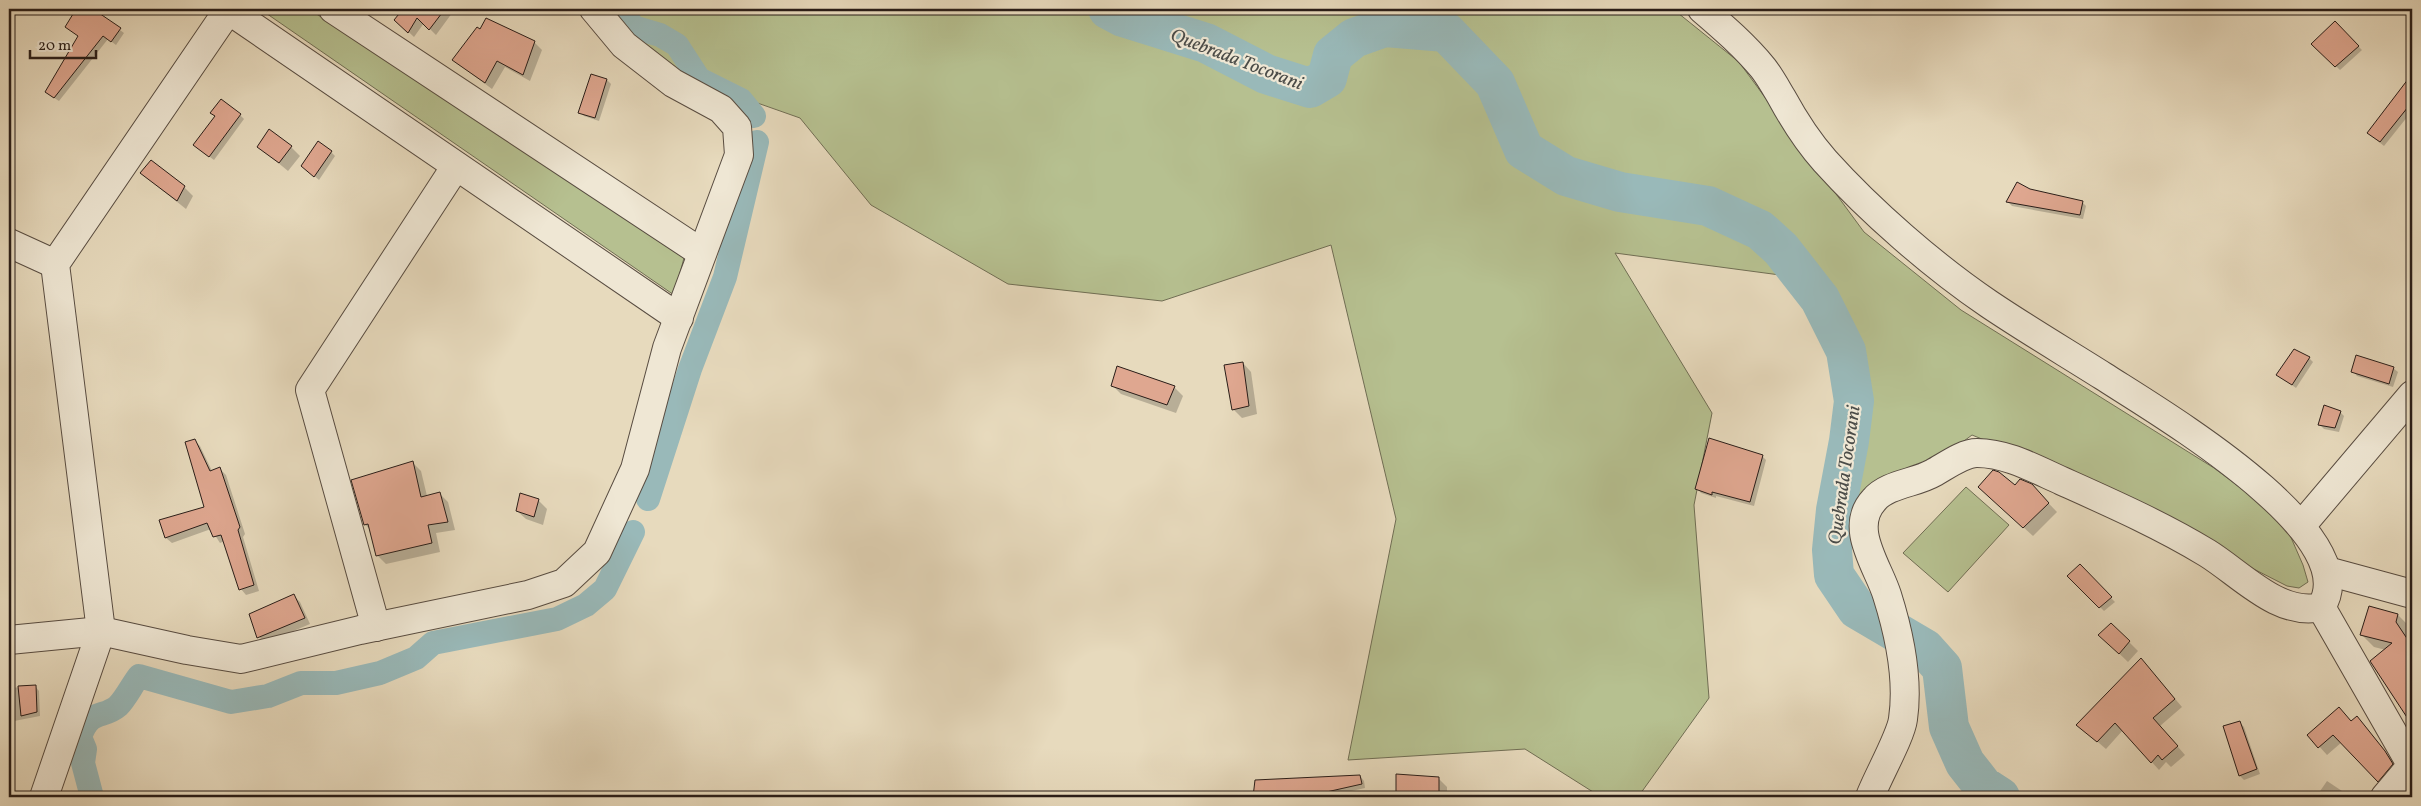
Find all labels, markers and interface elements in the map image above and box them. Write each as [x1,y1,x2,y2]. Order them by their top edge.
water label: Quebrada Tocorani [1166,23,1307,97]
scale bar [30,28,96,60]
text: 20 m [38,36,71,57]
water label: Quebrada Tocorani [1822,404,1868,546]

